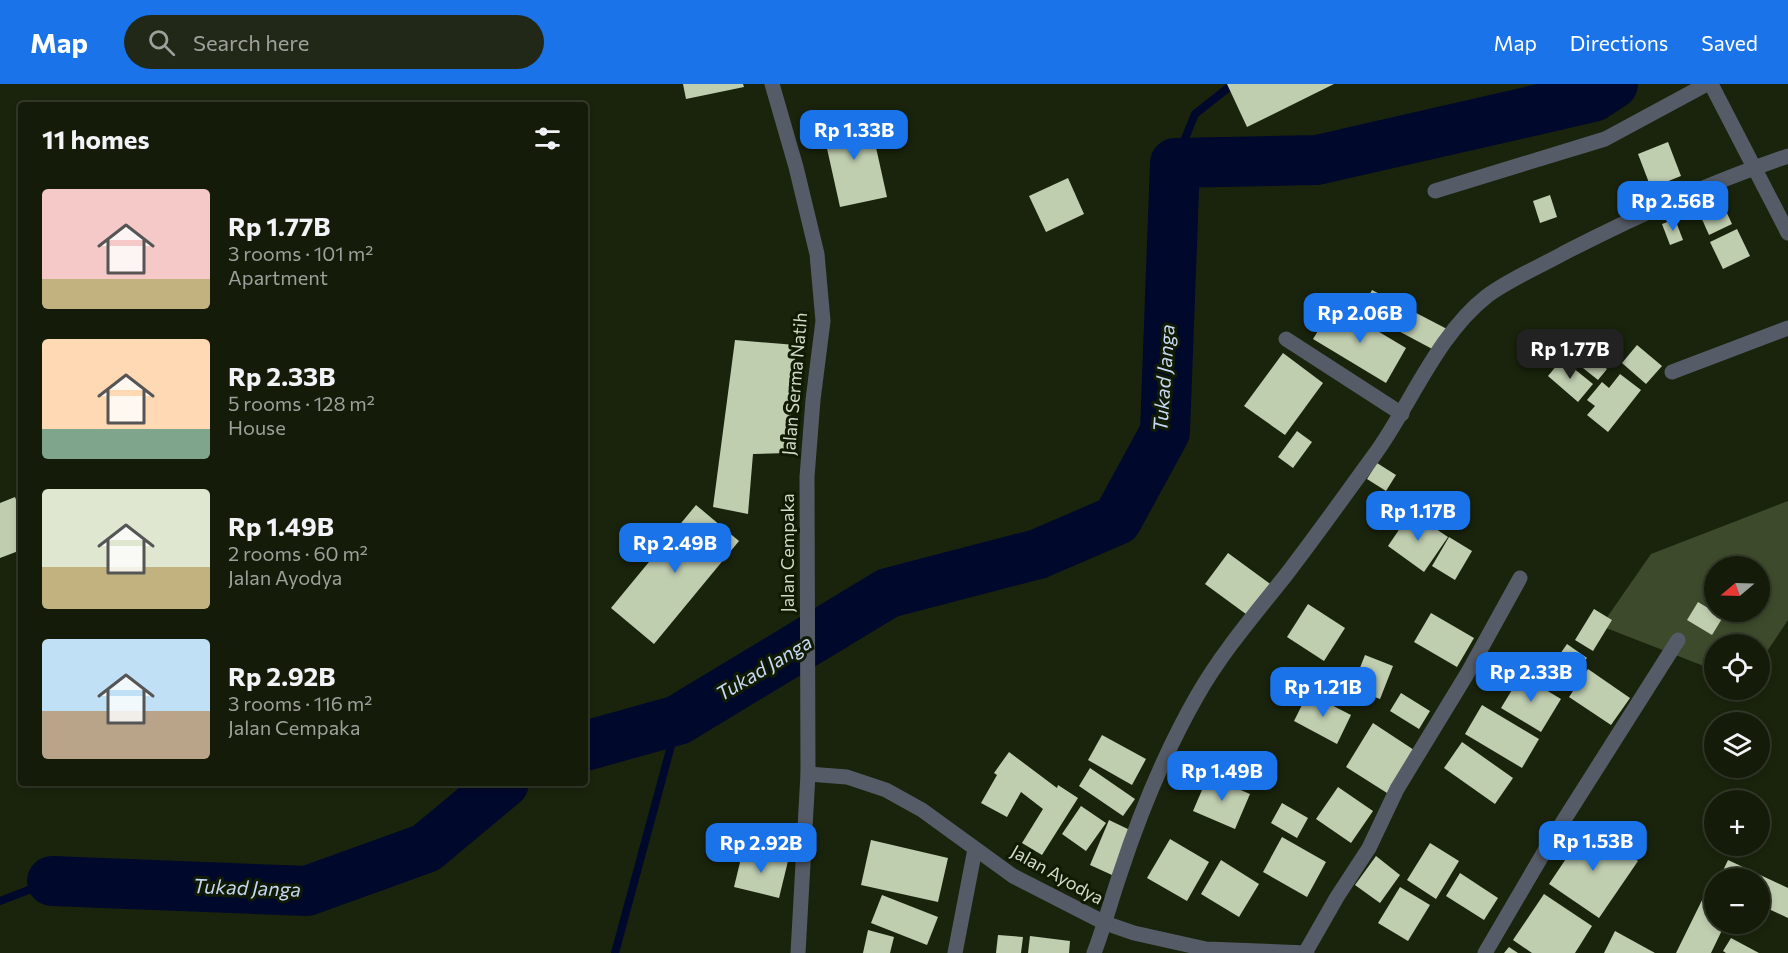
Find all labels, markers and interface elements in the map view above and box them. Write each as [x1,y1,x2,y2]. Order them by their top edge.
search box [124,15,544,69]
text: Map [30,25,88,59]
icon: search [145,26,178,59]
text: Search here [193,29,309,56]
text: Map [1494,30,1537,55]
text: Directions [1570,30,1668,55]
text: Saved [1701,30,1758,55]
pin: Rp 1.33B [792,110,916,161]
text: Rp 1.33B [814,117,894,141]
icon: filters [531,122,564,155]
text: 11 homes [42,123,150,154]
pin: Rp 2.56B [1611,181,1735,232]
text: Rp 2.56B [1631,188,1715,212]
text: Rp 1.77B [228,210,331,241]
icon: home [90,213,162,285]
text: 3 rooms · 101 m² [228,241,373,265]
text: Apartment [228,265,328,289]
pin: Rp 2.06B [1298,293,1422,344]
text: Rp 2.06B [1318,300,1402,324]
street label: Jalan Serma Natih [777,311,811,456]
water label: Tukad Janga [1147,323,1179,433]
pin: Rp 1.77B [1508,329,1632,380]
text: Rp 1.77B [1531,336,1609,360]
text: Rp 2.33B [228,360,335,391]
icon: home [90,363,162,435]
text: 5 rooms · 128 m² [228,391,375,415]
text: House [228,415,286,439]
pin: Rp 1.17B [1356,491,1480,542]
street label: Jalan Cempaka [776,493,798,613]
text: Rp 1.17B [1380,498,1456,522]
text: Rp 1.49B [228,510,334,541]
icon: home [90,513,162,585]
pin: Rp 2.49B [613,523,737,574]
text: Rp 2.49B [633,530,717,554]
text: 2 rooms · 60 m² [228,541,368,565]
north arrow [1704,556,1770,622]
map controls [1704,556,1770,934]
text: Jalan Ayodya [228,565,342,589]
water label: Tukad Janga [711,629,816,705]
button: locate [1704,634,1770,700]
pin: Rp 2.33B [1469,652,1593,703]
text: Rp 2.33B [1490,659,1572,683]
text: Rp 2.92B [228,660,336,691]
icon: home [90,663,162,735]
pin: Rp 1.21B [1261,667,1385,718]
text: Rp 1.21B [1284,674,1362,698]
text: 3 rooms · 116 m² [228,691,372,715]
button: layers [1704,712,1770,778]
text: Jalan Cempaka [228,715,360,739]
pin: Rp 1.49B [1160,751,1284,802]
text: Rp 1.49B [1181,758,1263,782]
button: + [1704,790,1770,856]
pin: Rp 1.53B [1531,821,1655,872]
pin: Rp 2.92B [699,823,823,874]
text: Rp 1.53B [1553,828,1633,852]
text: Rp 2.92B [720,830,802,854]
street label: Jalan Ayodya [1007,840,1108,909]
button: − [1704,868,1770,934]
water label: Tukad Janga [193,873,301,901]

